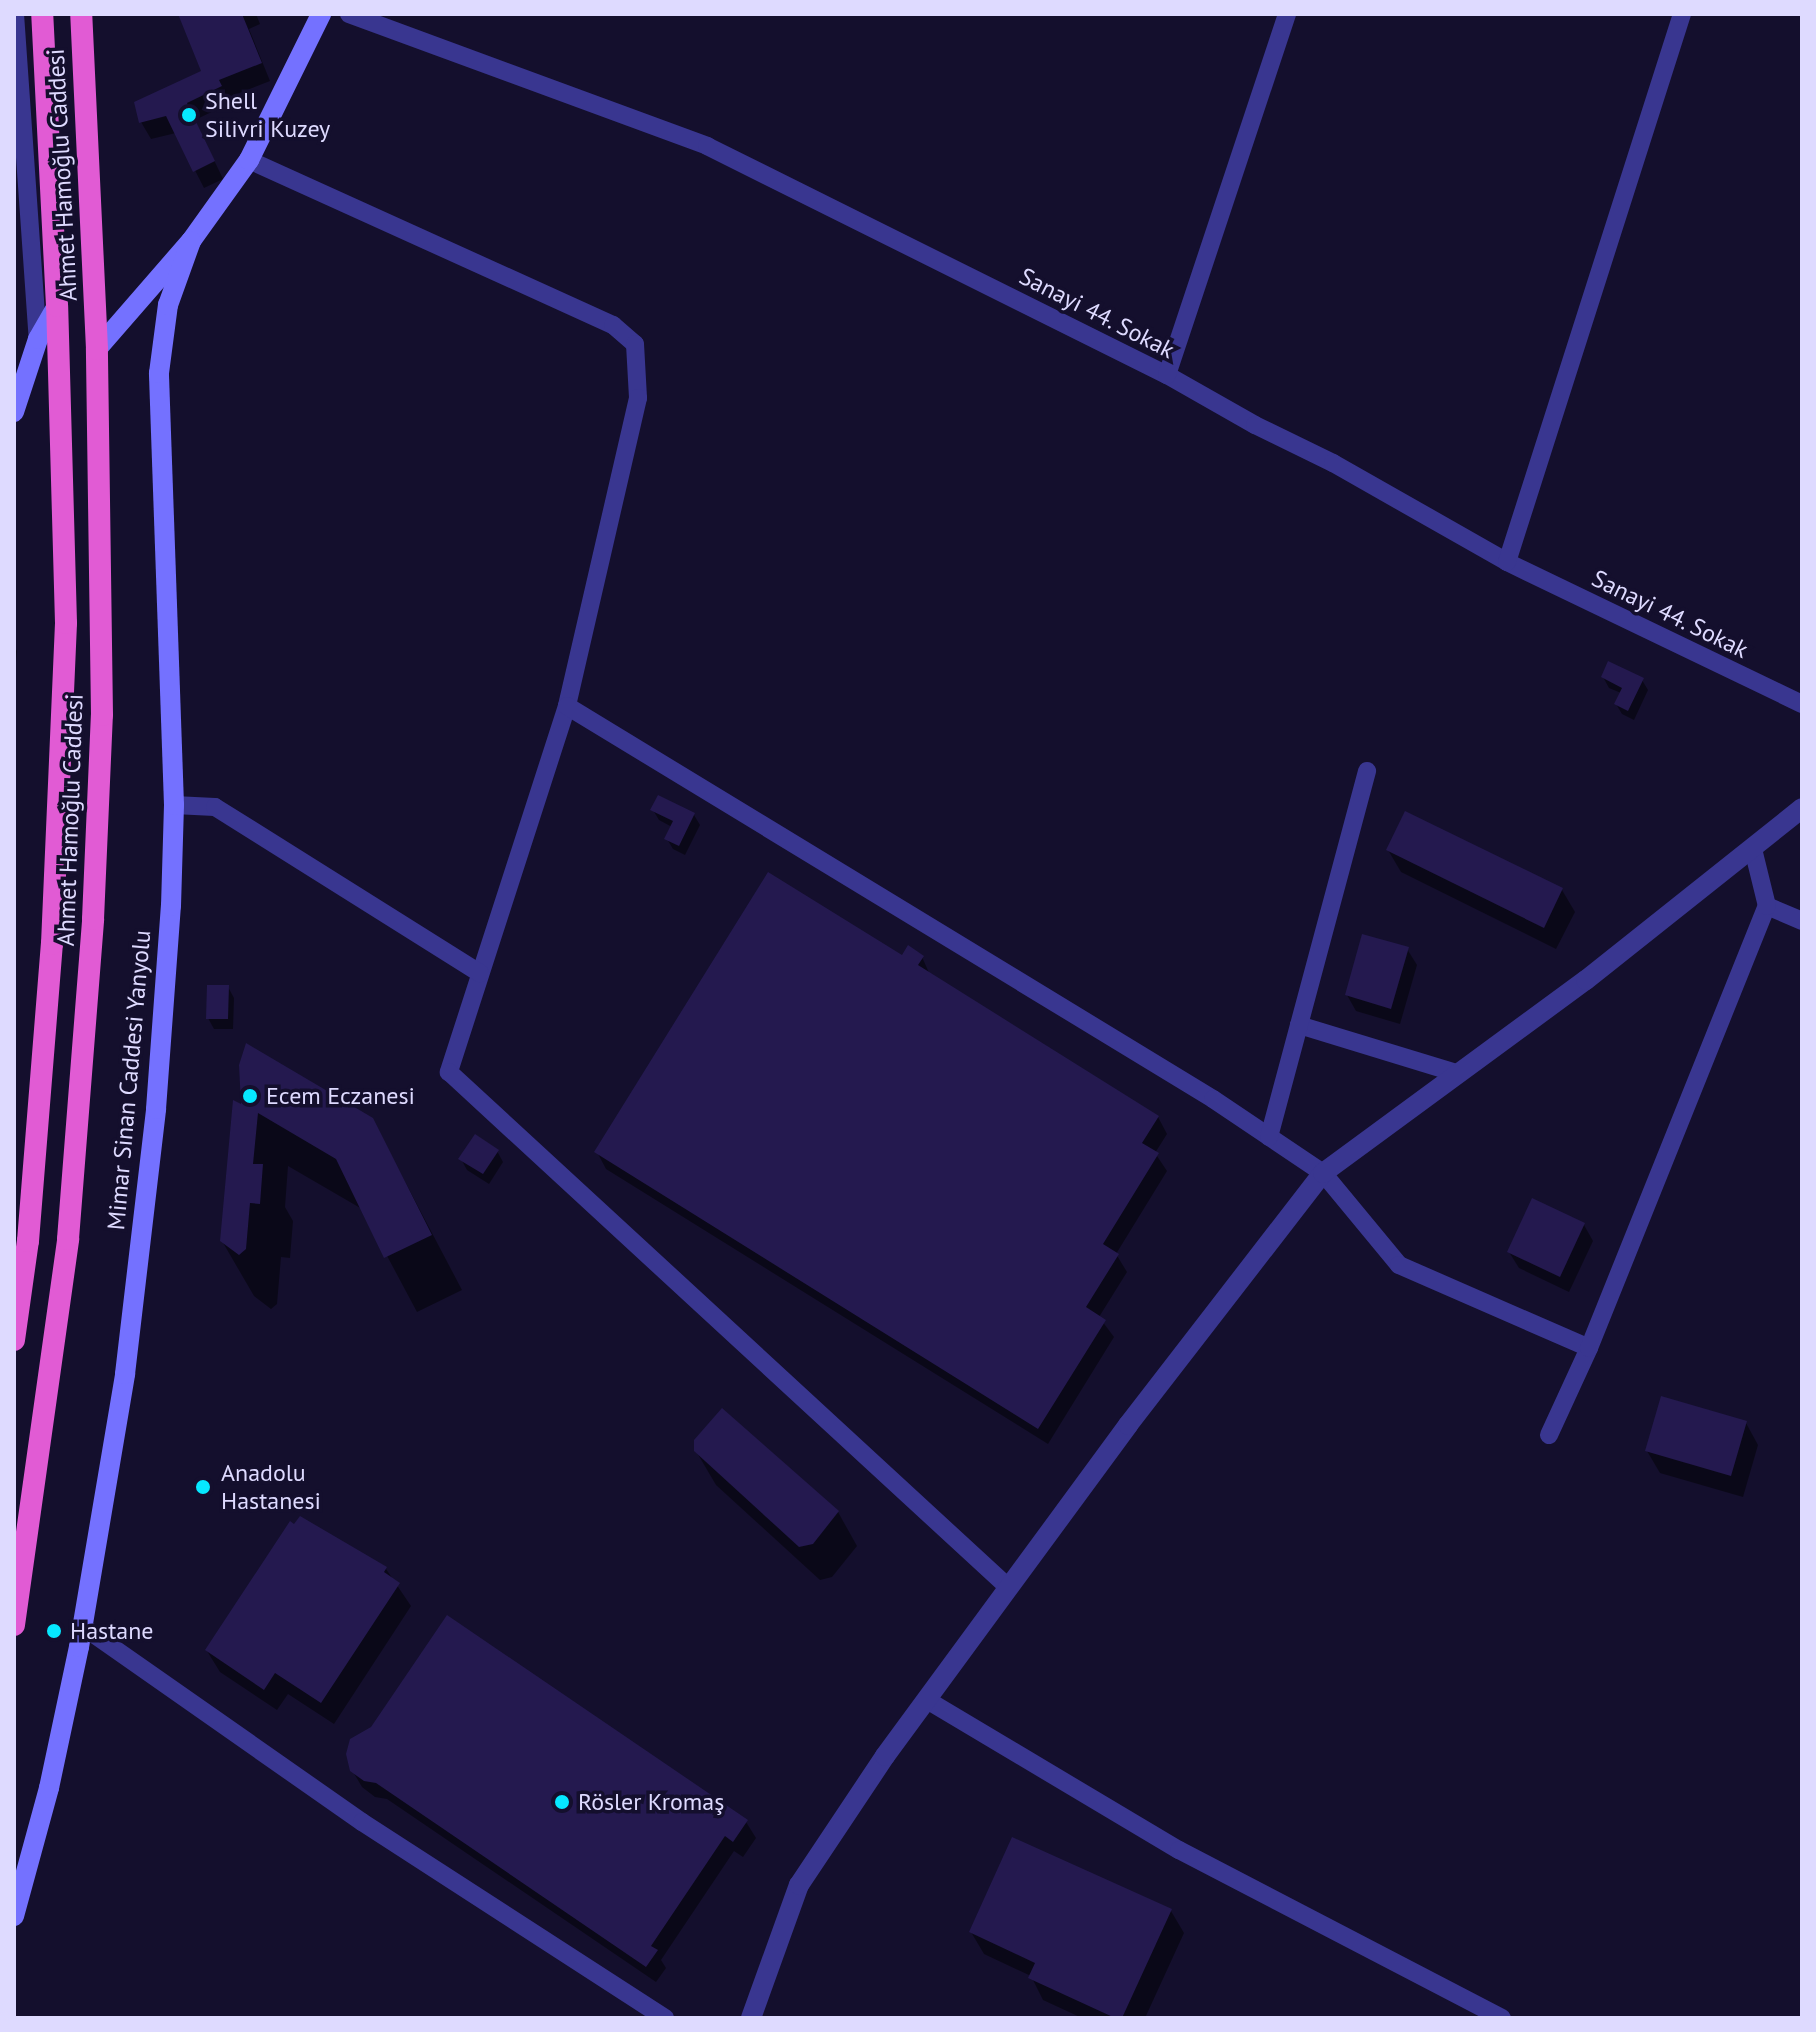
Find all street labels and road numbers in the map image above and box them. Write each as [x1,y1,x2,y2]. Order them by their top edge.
street label: Ahmet Hamoğlu Caddesi [41,48,83,302]
street label: Sanayi 44. Sokak [1014,261,1180,365]
street label: Sanayi 44. Sokak [1586,563,1754,665]
street label: Ahmet Hamoğlu Caddesi [51,693,89,947]
street label: Mimar Sinan Caddesi Yanyolu [102,928,156,1232]

